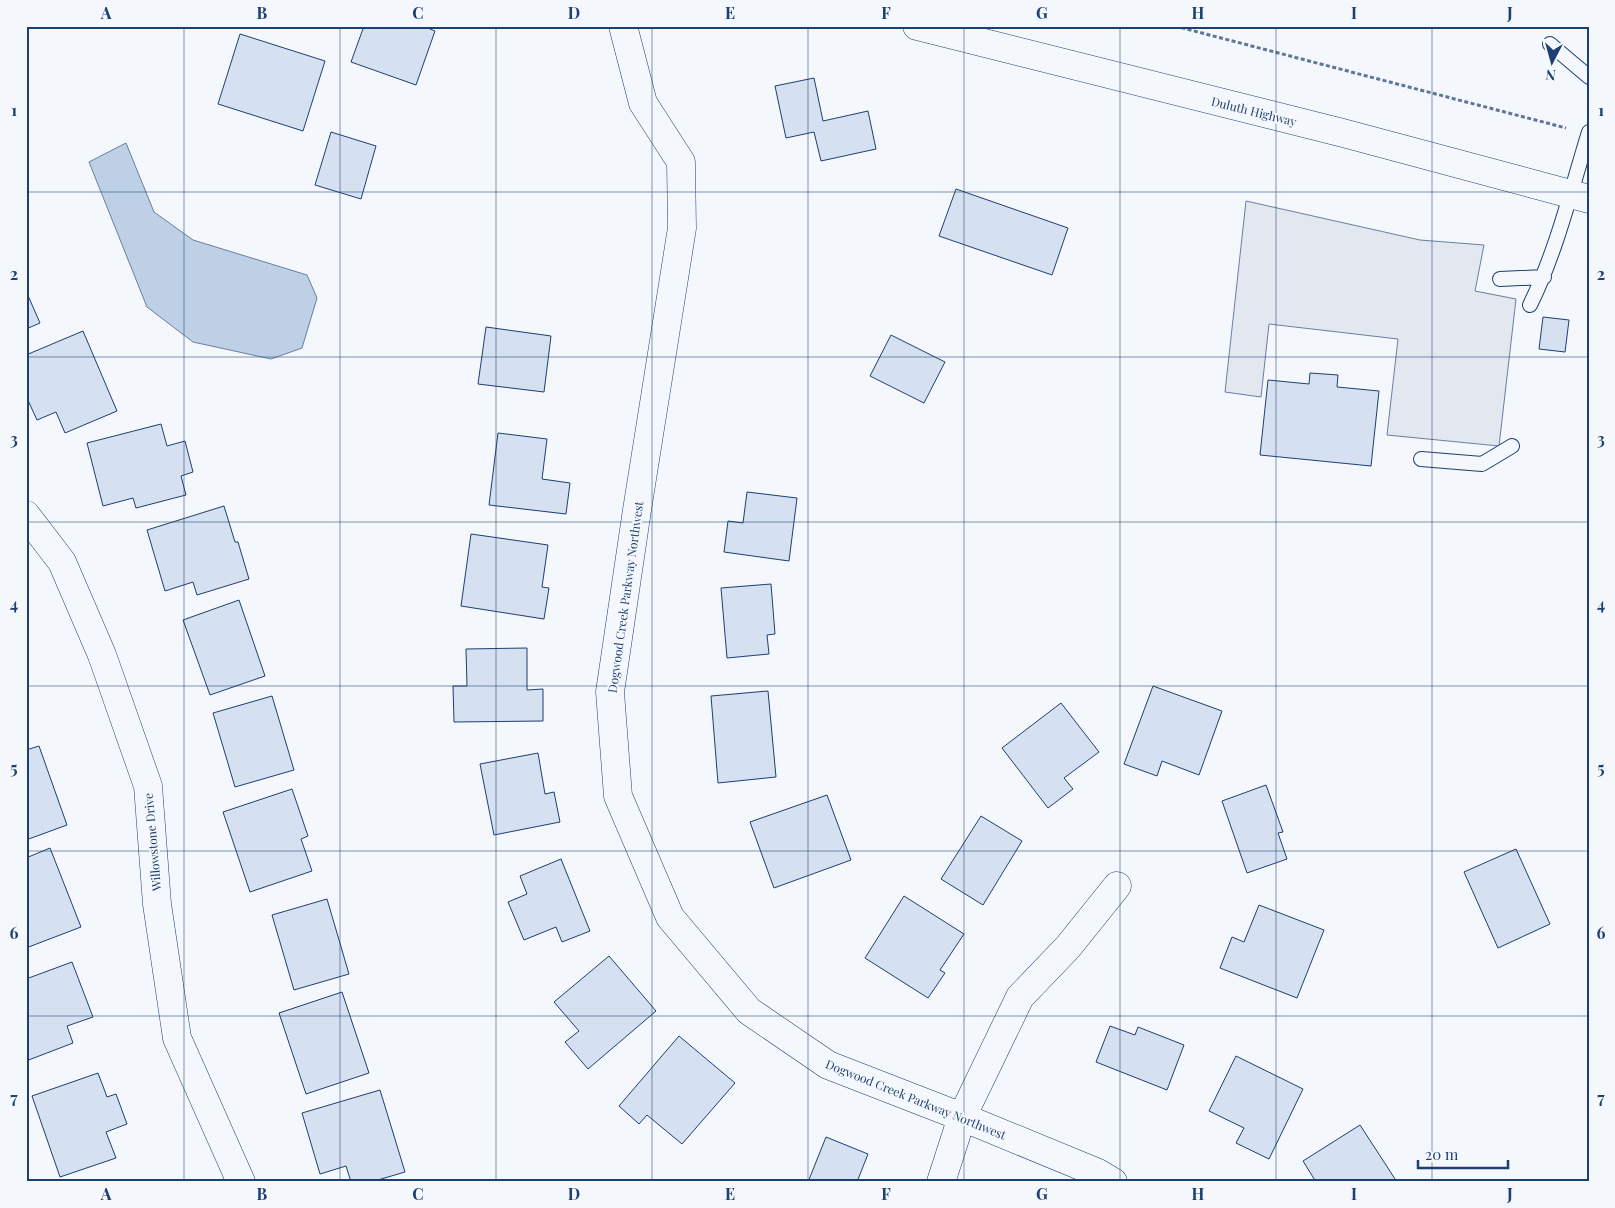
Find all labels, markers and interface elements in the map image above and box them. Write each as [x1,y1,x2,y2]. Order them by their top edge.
text: A [100,2,112,23]
text: B [257,2,268,23]
text: C [412,2,424,23]
text: D [568,2,580,23]
text: E [725,2,735,23]
text: F [881,2,891,23]
text: G [1036,2,1048,23]
text: H [1192,2,1205,23]
text: I [1351,2,1357,23]
text: J [1506,2,1513,23]
north arrow [1528,38,1578,88]
text: N [1545,65,1557,85]
street label: Duluth Highway [1210,93,1298,129]
text: 1 [11,99,17,120]
text: 1 [1598,99,1604,120]
text: 2 [10,263,18,284]
text: 2 [1597,263,1605,284]
text: 3 [10,428,18,449]
text: 3 [1597,428,1605,449]
street label: Dogwood Creek Parkway Northwest [604,499,646,694]
text: 4 [10,593,18,614]
text: 4 [1597,593,1605,614]
text: 5 [10,757,18,778]
text: 5 [1597,757,1605,778]
street label: Willowstone Drive [140,792,164,893]
text: 6 [10,922,19,943]
text: 6 [1597,922,1606,943]
street label: Dogwood Creek Parkway Northwest [823,1055,1009,1143]
text: 7 [10,1087,18,1108]
text: 7 [1597,1087,1605,1108]
scale bar [1418,1138,1508,1170]
text: 20 m [1425,1144,1459,1164]
text: A [100,1183,112,1204]
text: B [257,1183,268,1204]
text: C [412,1183,424,1204]
text: D [568,1183,580,1204]
text: E [725,1183,735,1204]
text: F [881,1183,891,1204]
text: G [1036,1183,1048,1204]
text: H [1192,1183,1205,1204]
text: I [1351,1183,1357,1204]
text: J [1506,1183,1513,1204]

